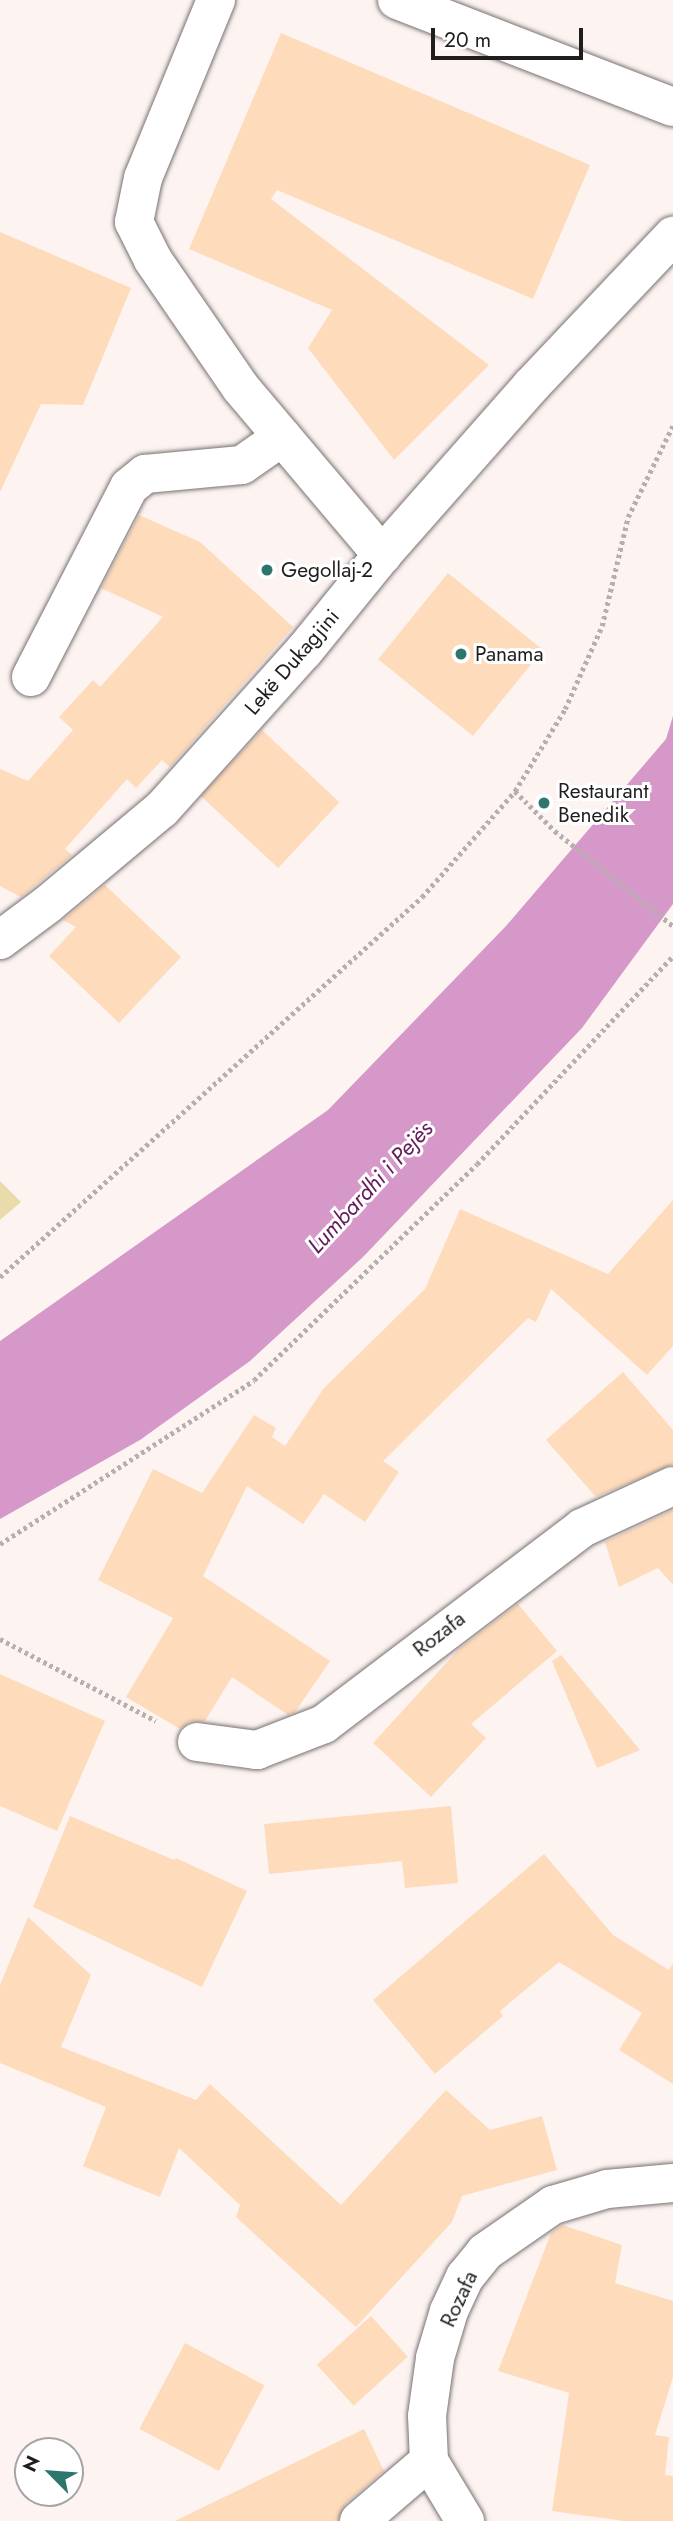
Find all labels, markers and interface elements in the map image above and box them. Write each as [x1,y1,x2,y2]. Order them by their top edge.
scale bar [435,14,587,58]
text: 20 m [444,25,491,55]
place label: Gegollaj-2 [281,557,373,583]
marker: Gegollaj-2 [259,562,275,578]
street label: Lekë Dukagjini [239,604,345,720]
place label: Panama [475,641,544,667]
marker: Panama [453,646,469,662]
place label: Restaurant Benedik [558,778,649,828]
marker: Restaurant Benedik [536,795,552,811]
water label: Lumbardhi i Pejës [302,1115,438,1259]
street label: Rozafa [408,1606,470,1662]
street label: Rozafa [435,2267,483,2331]
north arrow [14,2437,84,2507]
text: N [16,2451,47,2476]

